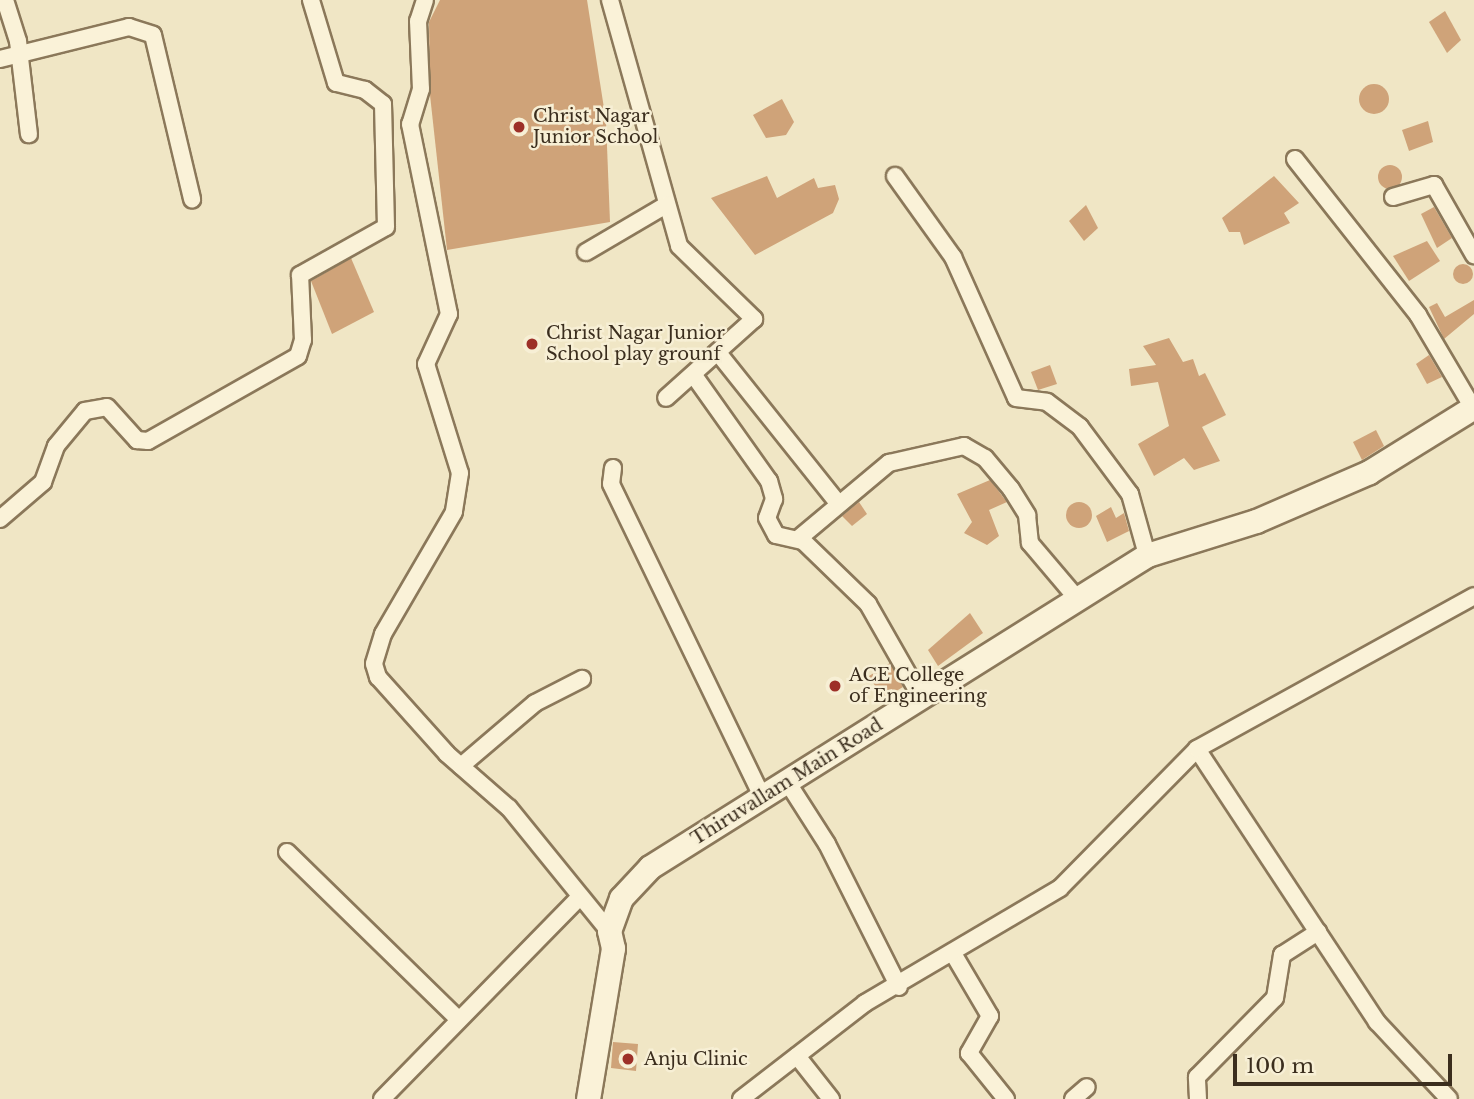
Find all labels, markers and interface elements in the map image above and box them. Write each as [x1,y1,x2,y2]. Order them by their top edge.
place label: Christ Nagar Junior School [533,106,659,148]
marker: Christ Nagar Junior School [511,119,527,135]
place label: Christ Nagar Junior School play grounf [546,323,725,366]
marker: Christ Nagar Junior School play grounf [524,336,540,352]
place label: ACE College of Engineering [849,665,987,708]
marker: ACE College of Engineering [827,678,843,694]
street label: Thiruvallam Main Road [687,714,887,850]
scale bar [1236,1040,1455,1084]
place label: Anju Clinic [644,1048,748,1070]
marker: Anju Clinic [618,1049,638,1069]
text: 100 m [1246,1053,1314,1079]

